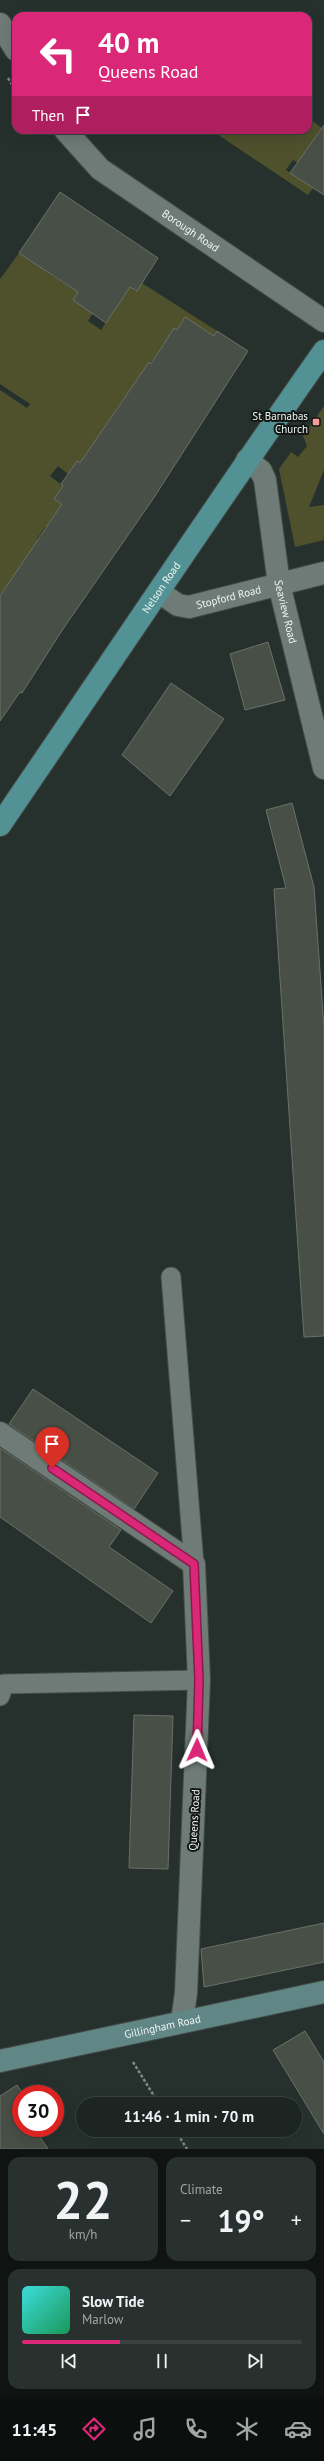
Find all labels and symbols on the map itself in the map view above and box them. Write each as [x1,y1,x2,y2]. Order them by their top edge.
street label: Borough Road [159,206,222,255]
place label: St Barnabas Church [252,409,308,436]
marker: St Barnabas Church [311,417,321,427]
street label: Nelson Road [139,559,184,616]
street label: Seaview Road [272,579,300,645]
street label: Stopford Road [195,582,263,612]
pin [35,1427,69,1468]
position arrow [176,1729,218,1771]
street label: Queens Road [185,1789,203,1851]
street label: Gillingham Road [123,2011,202,2041]
speed limit sign: 30 [12,2085,64,2137]

